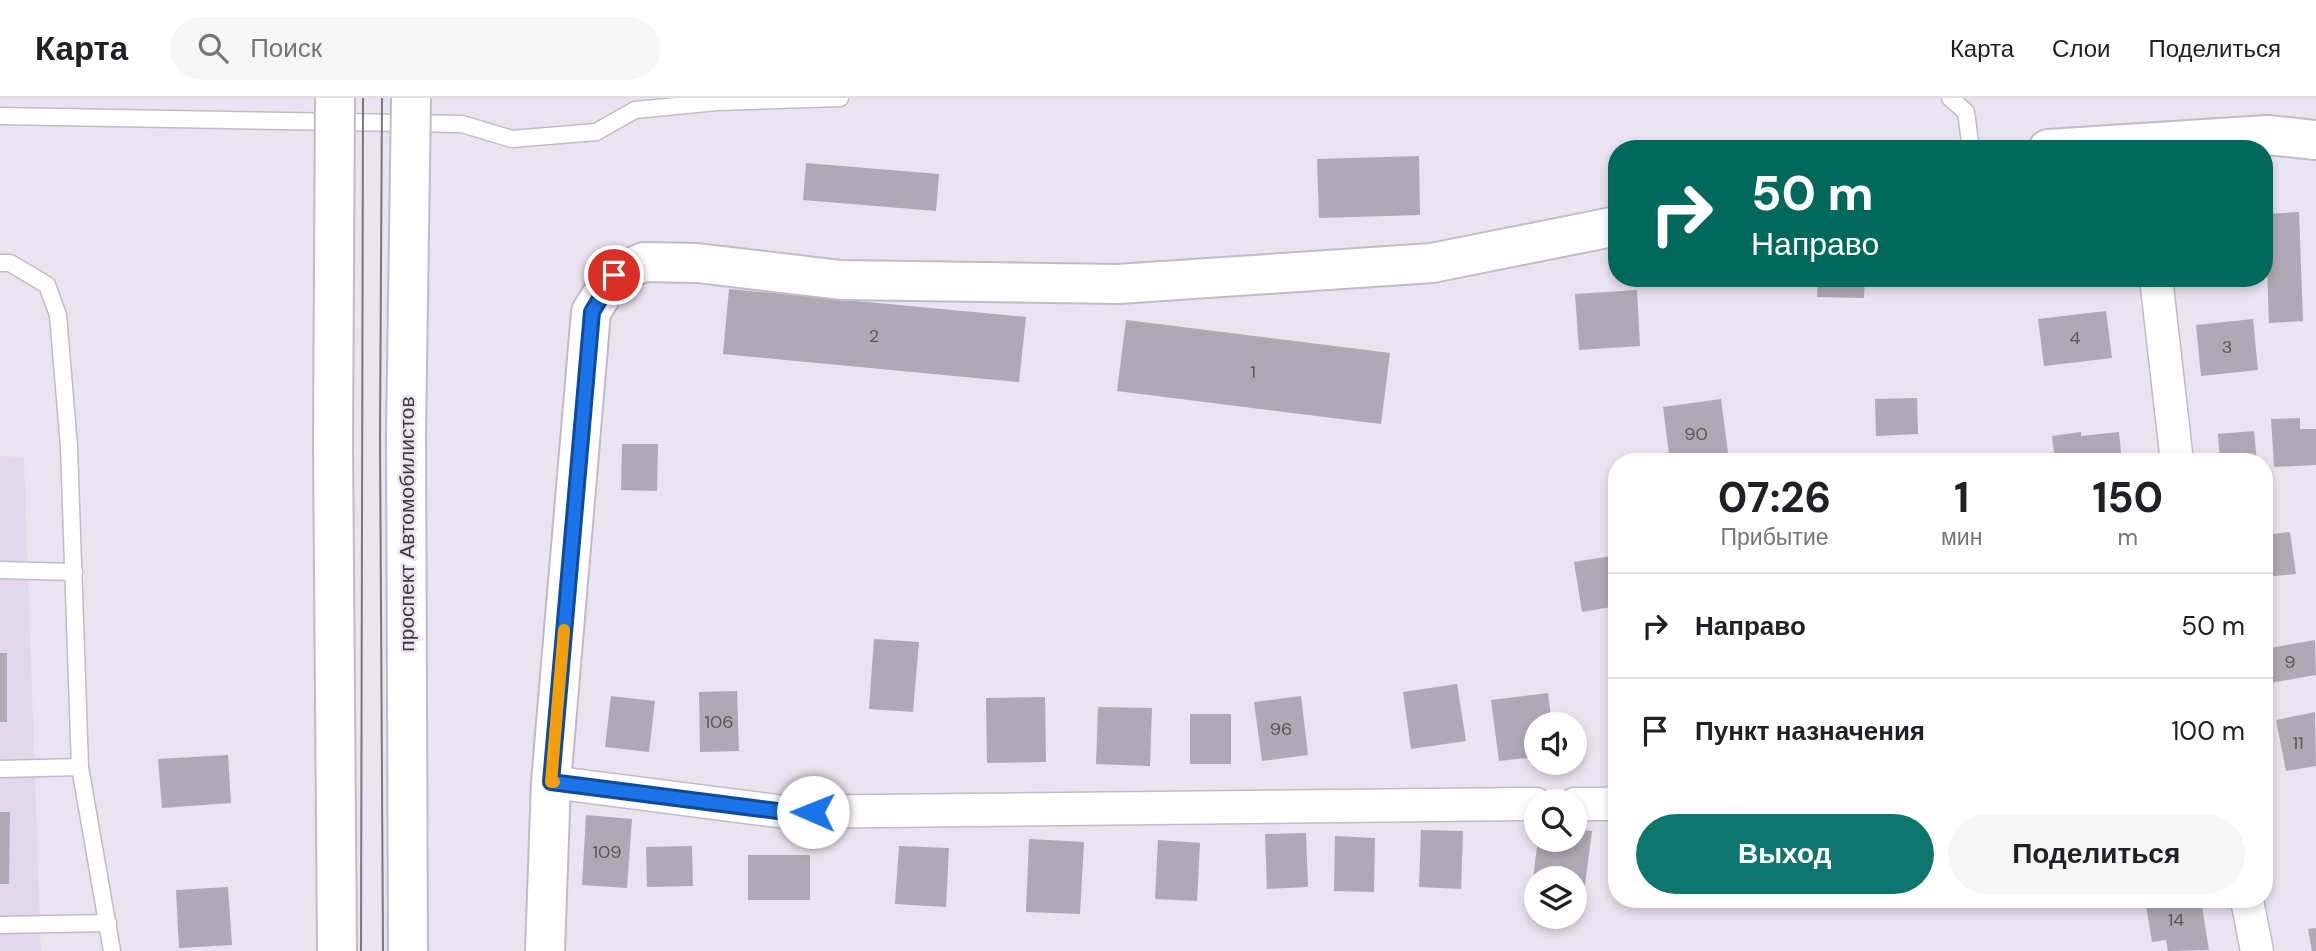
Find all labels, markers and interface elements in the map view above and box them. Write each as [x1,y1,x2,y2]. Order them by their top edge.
search box [170,17,660,80]
text: Карта [35,27,128,70]
icon: search [194,29,232,67]
text: Поиск [250,31,322,65]
text: Карта [1950,33,2014,64]
text: Слои [2052,33,2110,64]
text: Поделиться [2148,33,2281,64]
text: 50 m [1751,161,1874,225]
icon: right [1636,168,1727,259]
text: Направо [1751,223,1879,265]
pin [584,245,644,305]
icon: arrive [595,256,633,294]
house number: 2 [869,324,879,348]
house number: 4 [2070,326,2081,350]
house number: 3 [2222,335,2232,359]
house number: 1 [1250,360,1256,384]
street label: проспект Автомобилистов [393,396,421,652]
house number: 90 [1684,422,1708,446]
text: 07:26 [1718,470,1831,525]
text: 1 [1954,470,1969,525]
text: 150 [2092,470,2163,525]
text: Прибытие [1720,522,1829,552]
text: мин [1941,522,1982,552]
text: m [2117,522,2138,552]
icon: right [1636,607,1674,645]
text: Направо [1695,609,1806,643]
text: 50 m [2181,609,2245,643]
house number: 9 [2284,650,2296,674]
house number: 106 [704,710,734,734]
map controls [1524,712,1587,929]
button: sound [1524,712,1587,775]
icon: arrive [1636,712,1674,750]
text: Пункт назначения [1695,714,1925,748]
text: 100 m [2171,714,2245,748]
house number: 96 [1270,717,1292,741]
house number: 11 [2292,731,2304,755]
position arrow [776,775,850,849]
button: search [1524,789,1587,852]
button: Выход [1636,814,1934,894]
button: Поделиться [1948,814,2245,894]
house number: 109 [592,840,622,864]
button: layers [1524,866,1587,929]
house number: 14 [2168,908,2184,932]

